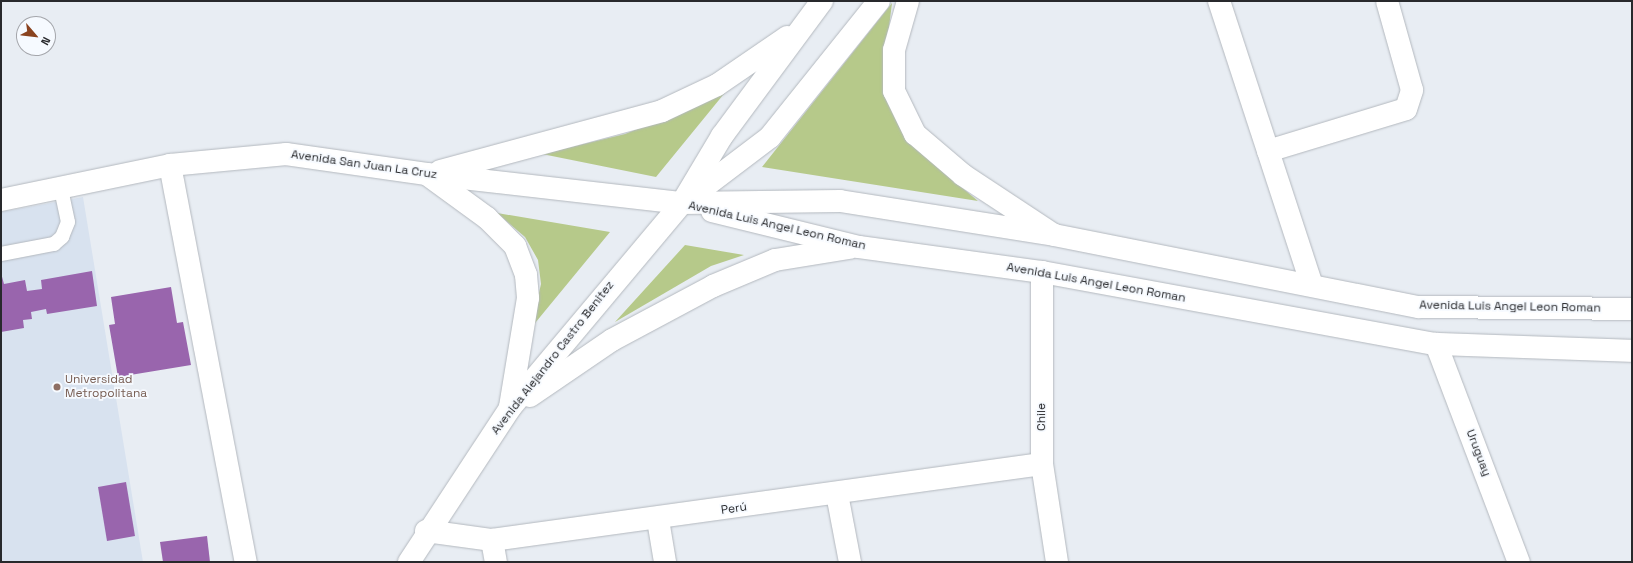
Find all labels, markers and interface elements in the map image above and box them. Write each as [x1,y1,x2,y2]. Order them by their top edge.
north arrow [16,16,56,56]
text: N [38,35,54,48]
street label: Avenida San Juan La Cruz [290,148,438,182]
street label: Avenida Luis Angel Leon Roman [687,199,867,253]
street label: Avenida Luis Angel Leon Roman [1005,260,1187,306]
street label: Avenida Alejandro Castro Benitez [489,278,617,438]
street label: Avenida Luis Angel Leon Roman [1419,298,1601,316]
place label: Universidad Metropolitana [65,373,147,401]
marker: Universidad Metropolitana [52,382,62,392]
street label: Chile [1035,403,1049,431]
street label: Uruguay [1462,428,1494,478]
street label: Perú [720,500,748,518]

